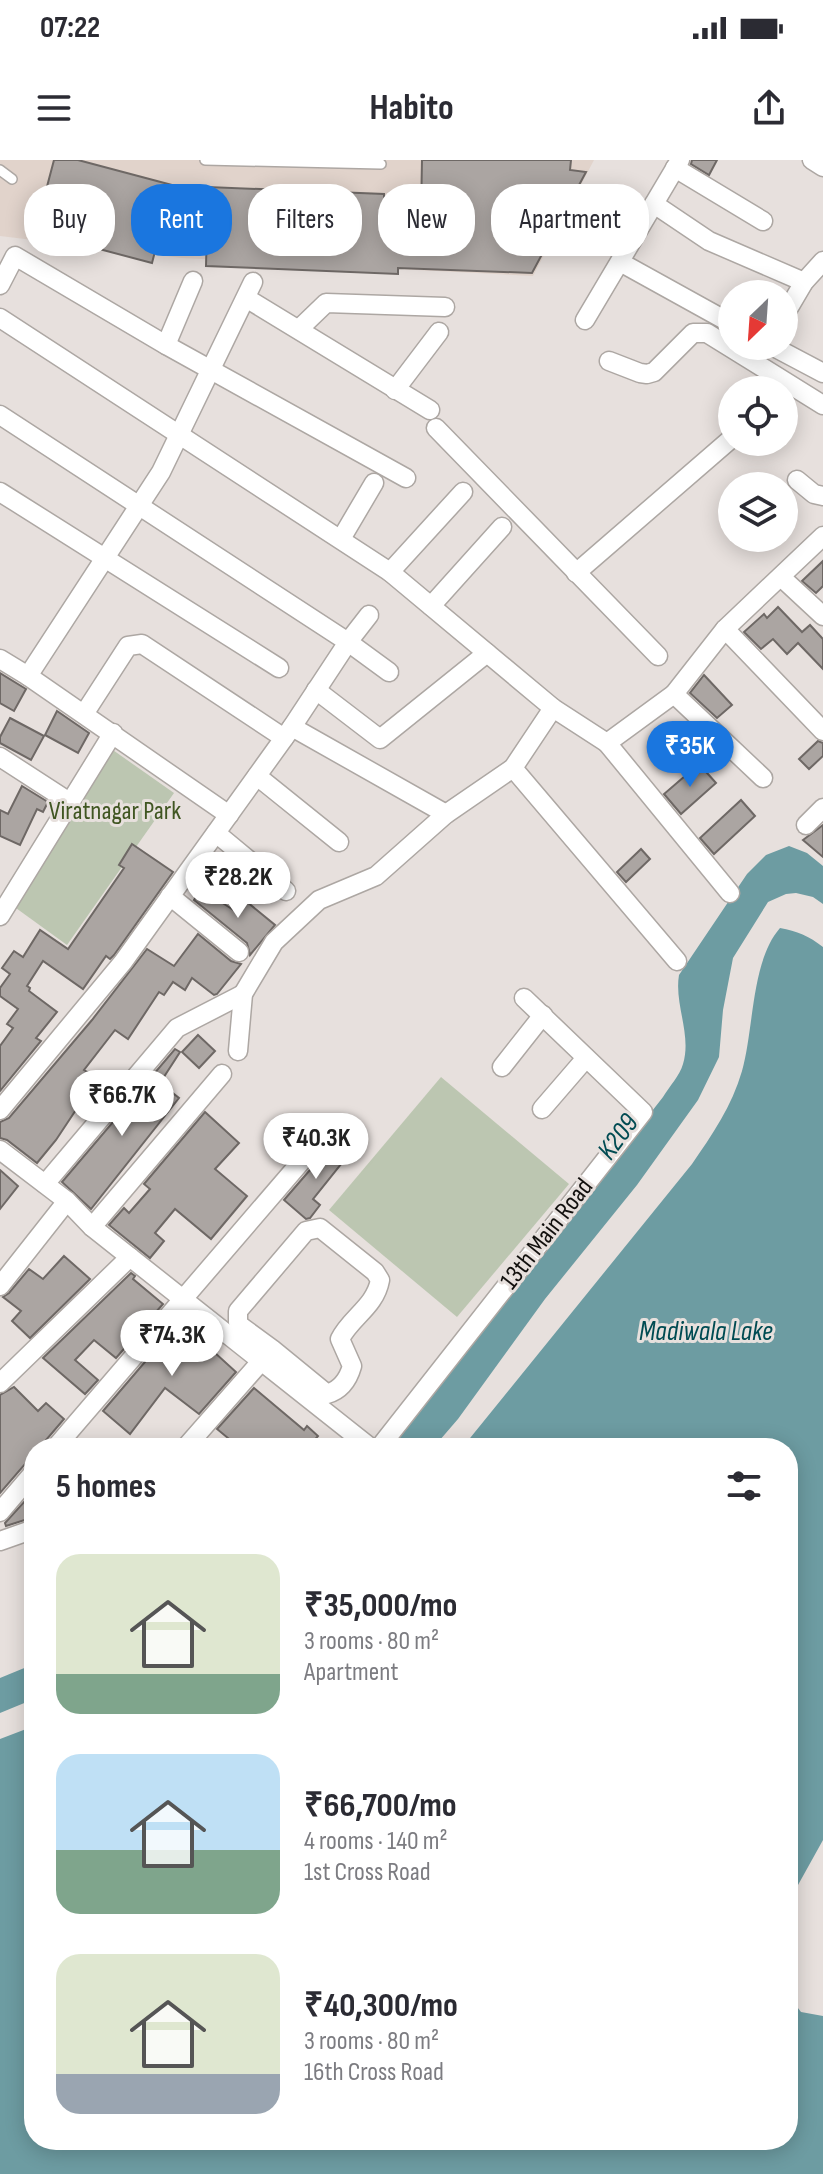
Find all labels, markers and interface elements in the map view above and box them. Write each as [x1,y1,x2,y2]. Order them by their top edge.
text: 07:22 [40,10,100,46]
icon: menu [32,86,76,130]
icon: share [747,86,791,130]
text: Habito [369,87,454,130]
chip: Buy [24,184,115,256]
chip: Rent [131,184,232,256]
chip: Filters [248,184,362,256]
chip: New [378,184,475,256]
chip: Apartment [491,184,649,256]
north arrow [718,280,798,360]
map controls [718,280,798,552]
button: locate [718,376,798,456]
button: layers [718,472,798,552]
pin: ₹35K [643,721,737,789]
text: ₹35K [665,731,715,762]
park label: Viratnagar Park [49,796,181,827]
pin: ₹28.2K [173,852,303,920]
text: ₹28.2K [203,862,273,893]
pin: ₹66.7K [57,1070,187,1138]
text: ₹66.7K [88,1080,156,1111]
water label: K209 [590,1107,646,1166]
pin: ₹40.3K [251,1113,381,1181]
text: ₹40.3K [281,1123,351,1154]
street label: 13th Main Road [494,1172,600,1296]
pin: ₹74.3K [107,1310,237,1378]
water label: Madiwala Lake [639,1315,773,1348]
text: ₹74.3K [138,1320,206,1351]
icon: filters [722,1464,766,1508]
text: 5 homes [56,1466,156,1507]
text: ₹35,000/mo [304,1585,457,1626]
icon: home [120,1586,216,1682]
text: 3 rooms · 80 m² [304,1626,439,1657]
text: Apartment [304,1657,398,1688]
text: ₹66,700/mo [304,1785,457,1826]
icon: home [120,1786,216,1882]
text: 4 rooms · 140 m² [304,1826,448,1857]
text: 1st Cross Road [304,1857,431,1888]
text: ₹40,300/mo [304,1985,458,2026]
icon: home [120,1986,216,2082]
text: 3 rooms · 80 m² [304,2026,439,2057]
text: 16th Cross Road [304,2057,444,2088]

